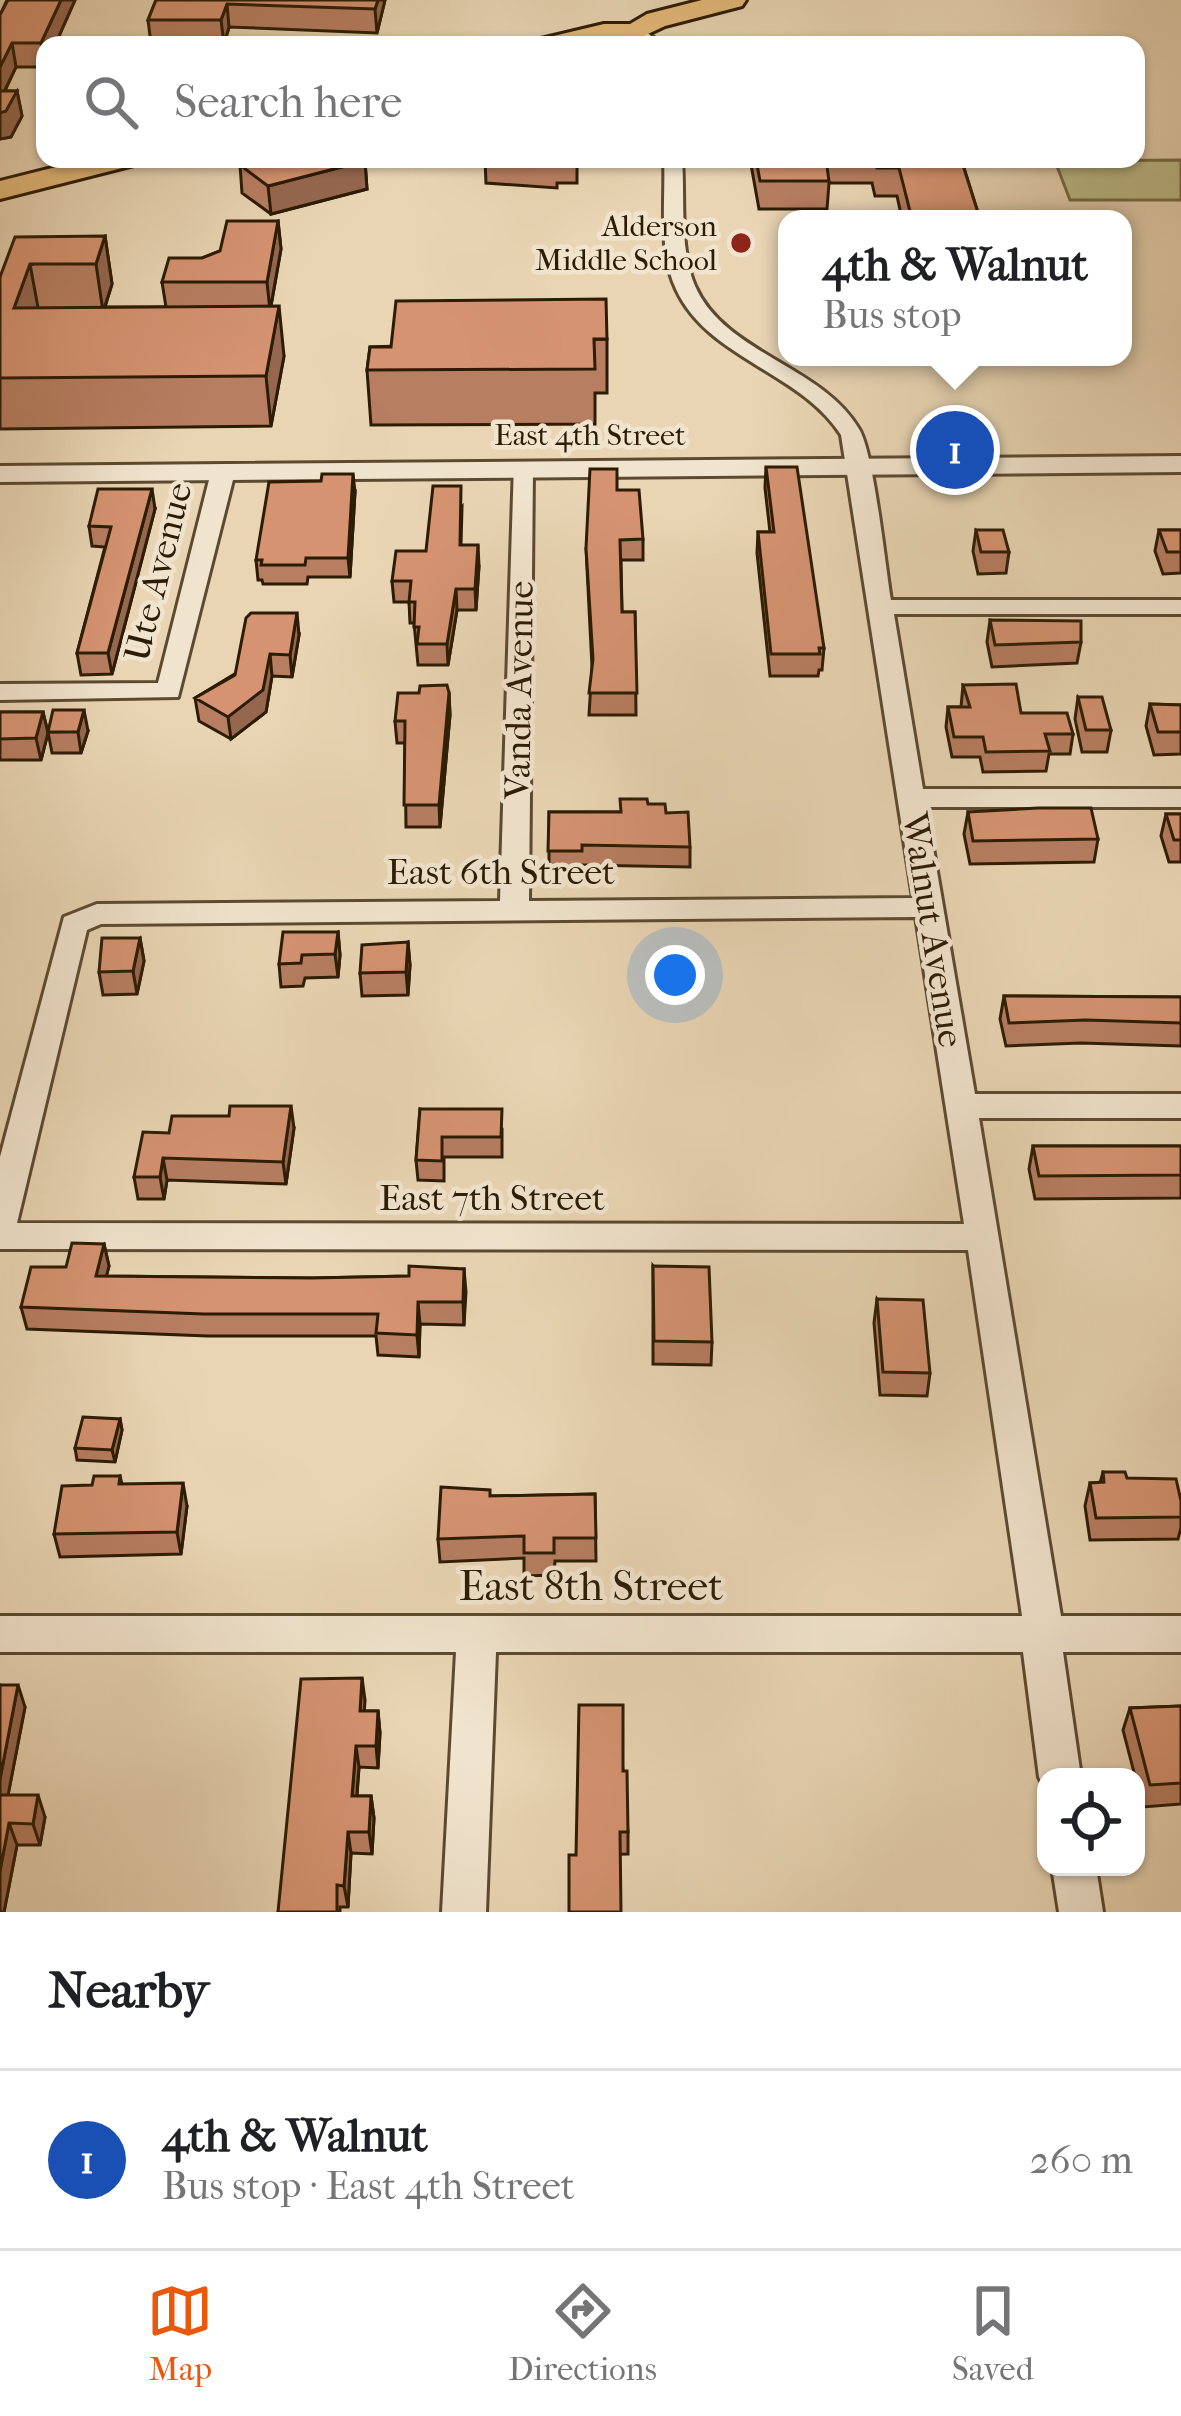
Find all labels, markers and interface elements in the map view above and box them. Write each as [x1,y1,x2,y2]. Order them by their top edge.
search box [36,36,1145,168]
icon: search [78,69,144,135]
text: Search here [174,76,402,129]
place label: Alderson Middle School [535,209,718,278]
popup [778,210,1132,366]
marker: Alderson Middle School [728,230,754,256]
text: 4th & Walnut [822,239,1088,292]
text: Bus stop [822,292,962,338]
pin: 1 [916,405,994,495]
street label: East 4th Street [494,418,686,453]
street label: Ute Avenue [116,478,200,666]
street label: Vanda Avenue [496,580,542,801]
street label: Walnut Avenue [894,809,972,1050]
street label: East 6th Street [387,851,615,893]
your location [645,945,705,1005]
street label: East 7th Street [379,1177,605,1219]
street label: East 8th Street [459,1562,723,1611]
map controls [1037,1768,1145,1876]
button: locate [1037,1768,1145,1876]
text: Nearby [48,1960,209,2020]
text: 4th & Walnut [162,2110,428,2163]
text: 1 [80,2137,94,2183]
text: 260 m [1030,2137,1133,2183]
text: Bus stop · East 4th Street [162,2163,575,2209]
tab: Map [147,2278,213,2389]
tab: Directions [508,2278,657,2389]
tab: Saved [952,2278,1034,2389]

